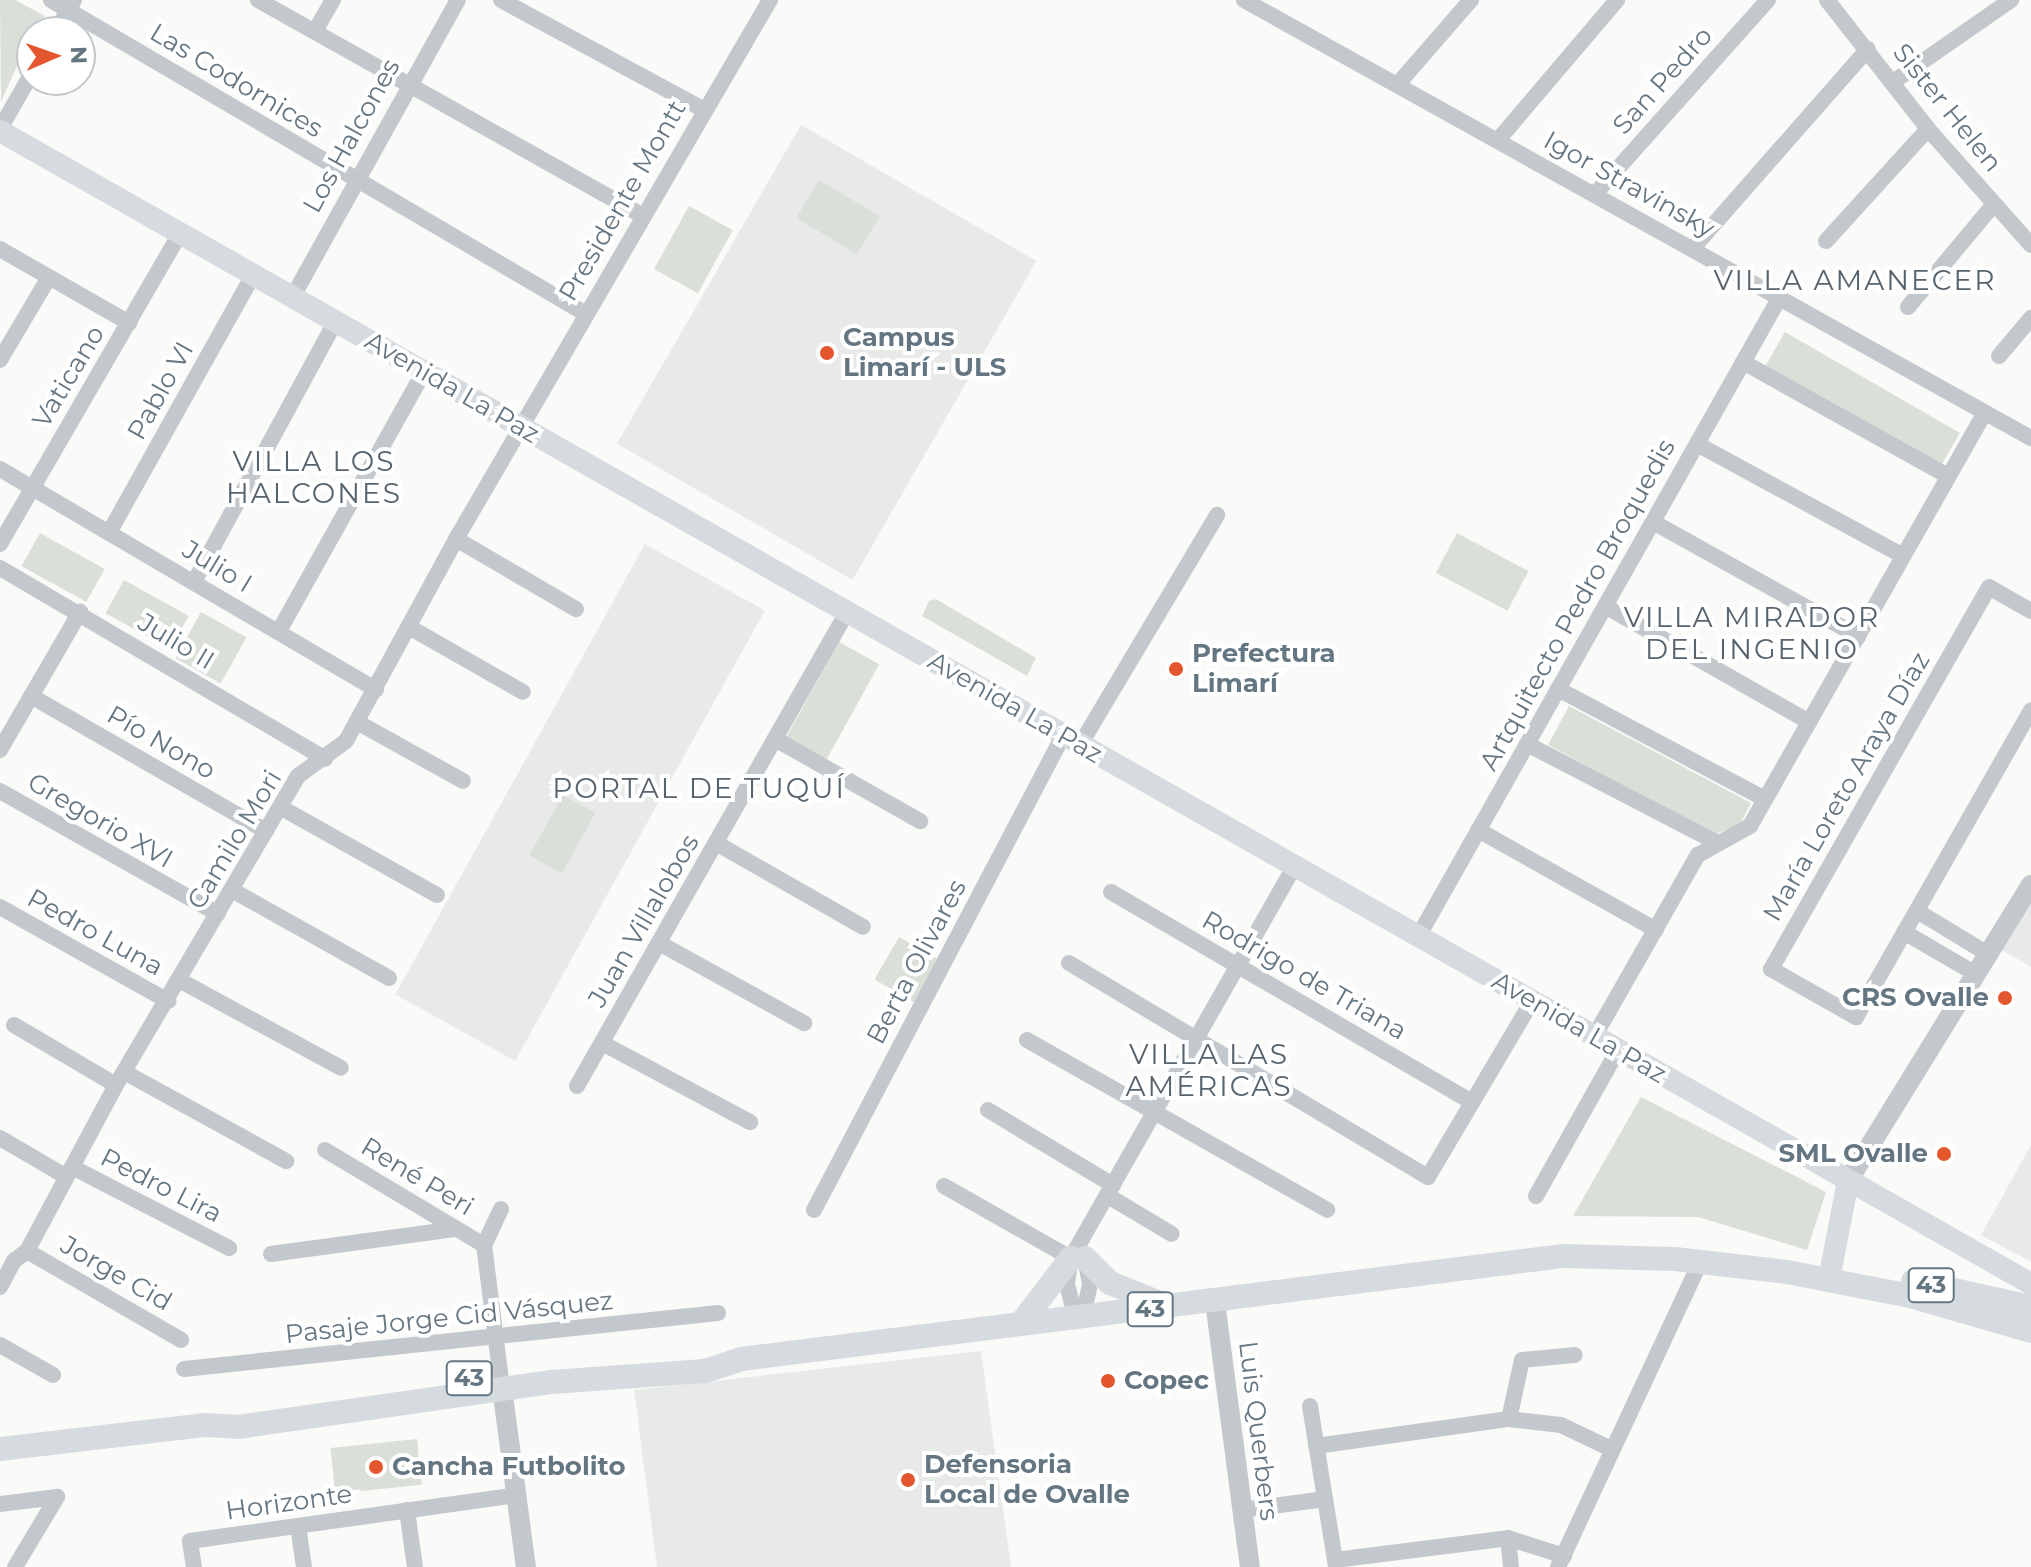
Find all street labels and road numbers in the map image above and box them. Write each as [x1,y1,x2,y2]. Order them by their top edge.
street label: Las Codornices [144,17,328,145]
street label: San Pedro [1607,21,1719,141]
street label: Sister Helen [1886,38,2008,178]
street label: Los Halcones [297,54,407,218]
street label: Presidente Montt [553,95,693,307]
street label: Igor Stravinsky [1538,125,1720,245]
street label: Vaticano [26,320,112,434]
street label: Avenida La Paz [359,325,545,451]
street label: Pablo VI [121,337,201,445]
street label: Artquitecto Pedro Broquedis [1474,434,1682,776]
street label: Julio I [177,534,257,600]
street label: Julio II [132,607,220,677]
street label: Avenida La Paz [922,645,1108,771]
street label: María Loreto Araya Díaz [1757,647,1937,927]
street label: Pío Nono [101,699,221,787]
street label: Camilo Mori [181,765,289,915]
street label: Gregorio XVI [22,767,178,875]
street label: Juan Villalobos [582,829,706,1013]
street label: Berta Olivares [861,875,973,1049]
street label: Pedro Luna [22,883,168,983]
street label: Rodrigo de Triana [1196,905,1412,1047]
street label: Avenida La Paz [1486,965,1672,1091]
street label: René Peri [355,1131,479,1223]
street label: Pedro Lira [95,1142,227,1230]
street label: Jorge Cid [55,1230,177,1318]
road number: 43 [1907,1265,1955,1305]
street label: Pasaje Jorge Cid Vásquez [283,1285,615,1351]
road number: 43 [1126,1289,1174,1329]
street label: Luis Querbers [1232,1339,1284,1523]
road number: 43 [445,1358,493,1398]
street label: Horizonte [224,1479,354,1527]

